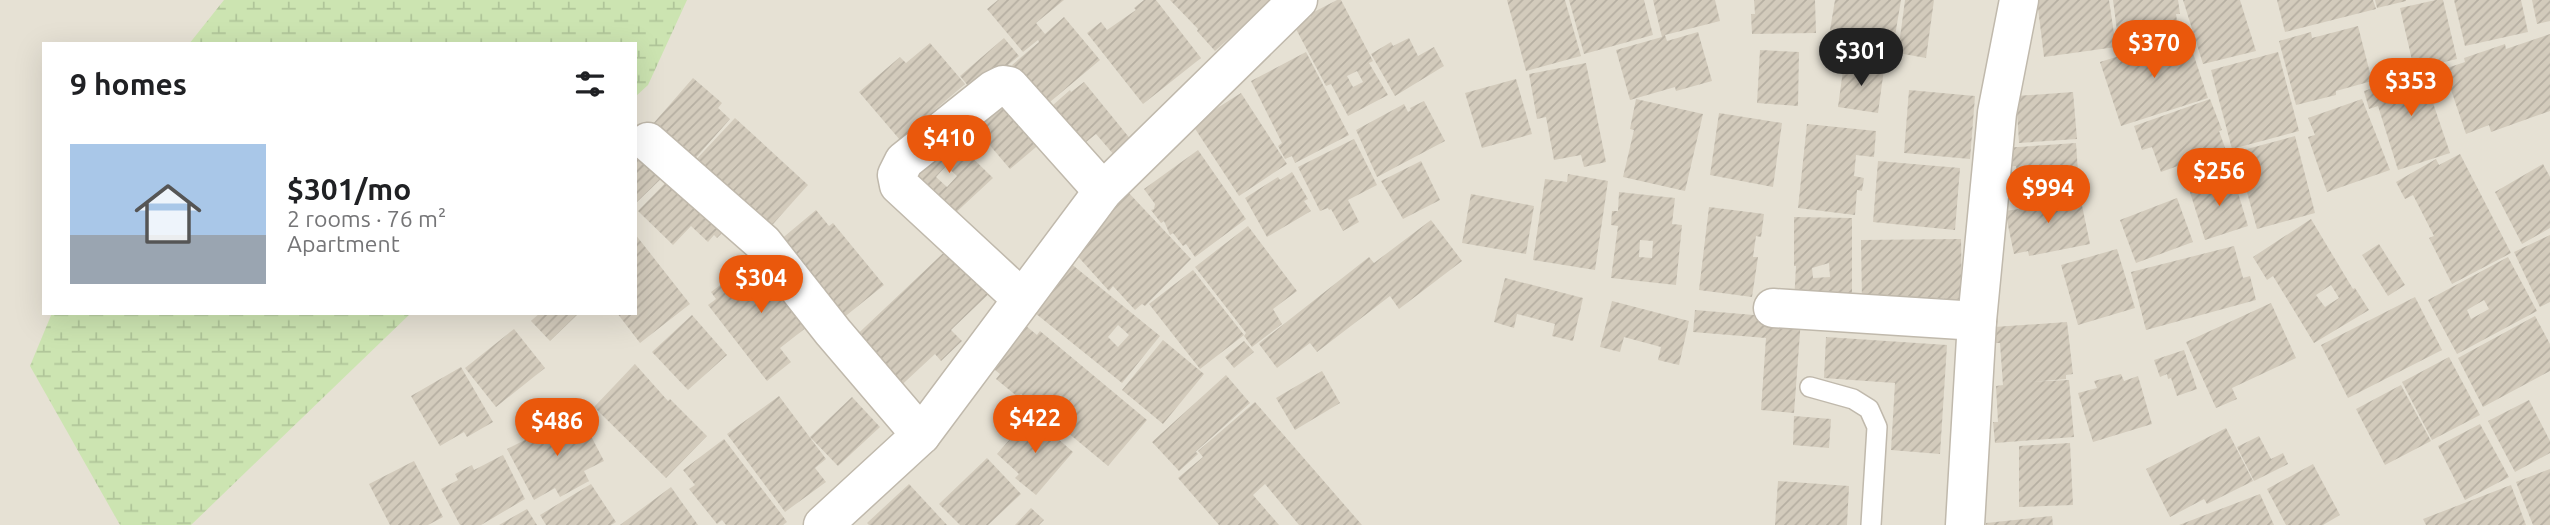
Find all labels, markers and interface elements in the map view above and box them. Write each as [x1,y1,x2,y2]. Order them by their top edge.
pin: $370 [2113,20,2195,80]
pin: $301 [1820,28,1902,88]
text: $370 [2128,30,2180,55]
text: $301 [1835,38,1887,63]
pin: $353 [2370,58,2452,118]
icon: filters [571,65,609,103]
text: 9 homes [70,67,187,101]
text: $353 [2385,68,2437,93]
pin: $410 [908,116,990,175]
text: $410 [923,125,975,150]
pin: $256 [2178,148,2260,208]
text: $256 [2193,158,2245,183]
pin: $994 [2007,166,2089,225]
icon: home [126,172,210,256]
text: $301/mo [287,172,411,206]
text: $994 [2022,175,2074,200]
text: 2 rooms · 76 m² [287,206,446,231]
text: Apartment [287,231,400,256]
pin: $304 [720,256,802,315]
text: $304 [735,265,787,290]
pin: $422 [994,396,1076,455]
pin: $486 [516,398,598,458]
text: $422 [1009,405,1061,430]
text: $486 [531,408,583,433]

